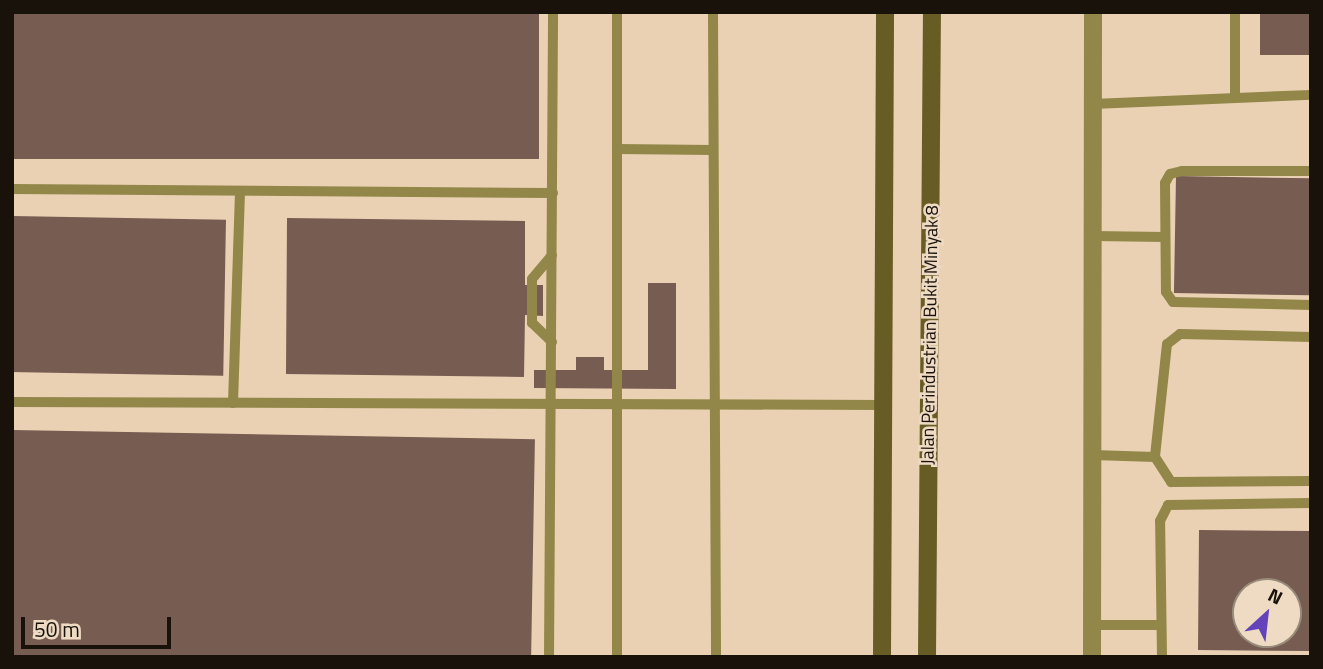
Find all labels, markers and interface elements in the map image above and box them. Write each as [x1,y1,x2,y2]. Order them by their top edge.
street label: Jalan Perindustrian Bukit Minyak 8 [917,205,943,465]
north arrow [1232,578,1302,648]
text: N [1263,580,1288,612]
scale bar [24,602,175,646]
text: 50 m [34,613,80,645]

